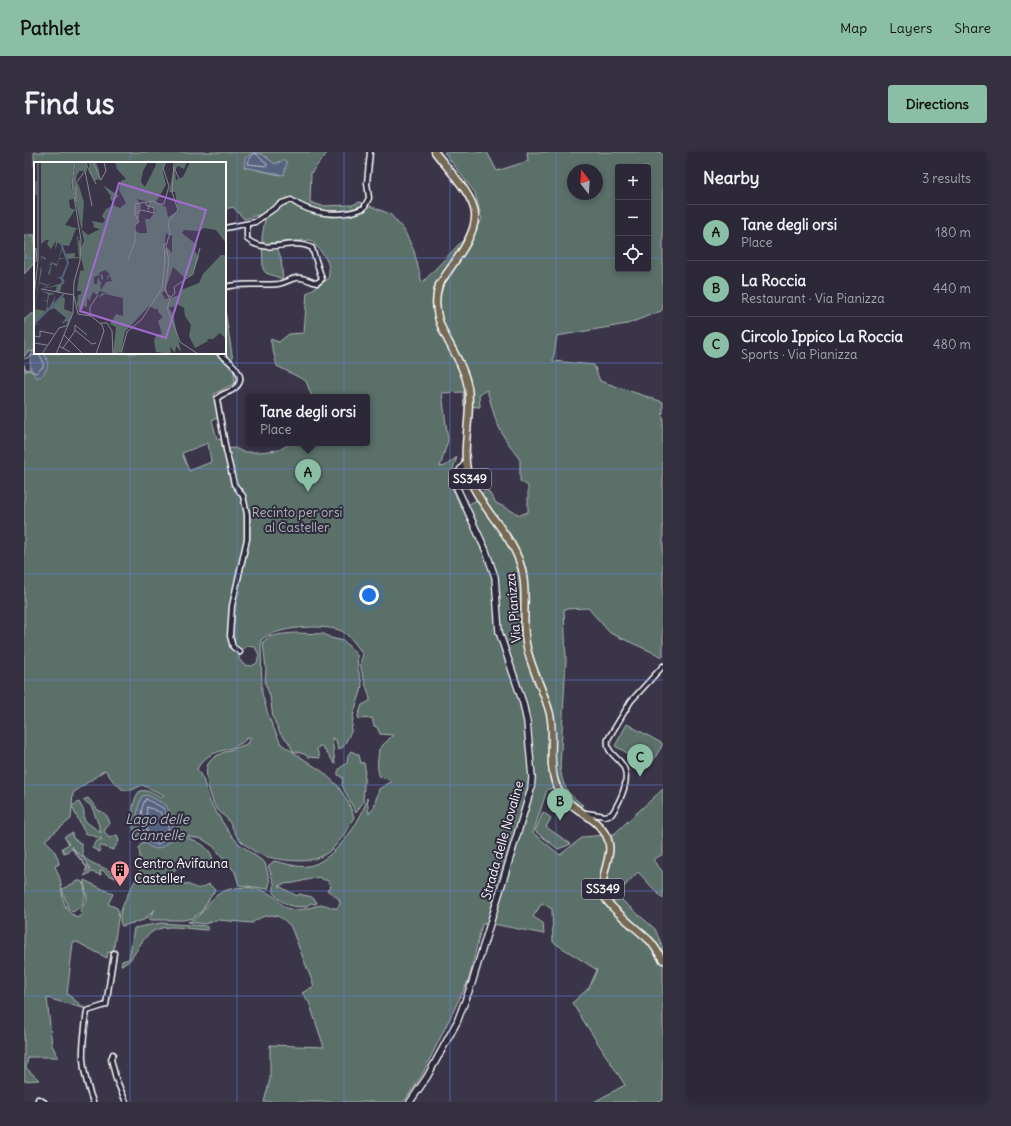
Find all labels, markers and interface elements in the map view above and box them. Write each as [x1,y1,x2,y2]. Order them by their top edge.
text: Pathlet [20,16,80,40]
text: Map [840,19,867,37]
text: Layers [889,19,932,37]
text: Share [954,19,991,37]
button: Directions [888,85,987,123]
text: Find us [24,86,115,122]
inset map [34,162,226,354]
north arrow [567,164,603,200]
map controls [615,164,651,272]
button: + [615,164,651,200]
text: Nearby [703,167,759,189]
text: 3 results [922,170,971,187]
button: − [615,200,651,236]
text: Tane degli orsi [741,215,837,234]
text: A [712,224,720,241]
text: 180 m [935,224,971,241]
text: Place [741,234,772,251]
button: locate [615,236,651,272]
text: La Roccia [741,271,806,290]
text: B [712,280,720,297]
text: 440 m [933,280,971,297]
text: Restaurant · Via Pianizza [741,290,885,307]
text: Circolo Ippico La Roccia [741,327,903,346]
text: C [712,336,720,353]
text: 480 m [933,336,971,353]
text: Sports · Via Pianizza [741,346,858,363]
popup [246,394,370,446]
text: Tane degli orsi [260,402,356,421]
text: Place [260,421,291,438]
pin: A [295,459,321,492]
road number: SS349 [449,469,491,489]
park label: Recinto per orsi al Casteller [252,504,343,536]
street label: Via Pianizza [502,572,525,644]
your location [359,585,379,605]
pin: C [627,744,653,777]
street label: Strada delle Novaline [477,779,528,902]
pin: B [547,788,573,821]
water label: Lago delle Cannelle [125,810,190,844]
place label: Centro Avifauna Casteller [134,855,228,887]
building icon: Centro Avifauna Casteller [109,859,131,887]
road number: SS349 [582,879,624,899]

